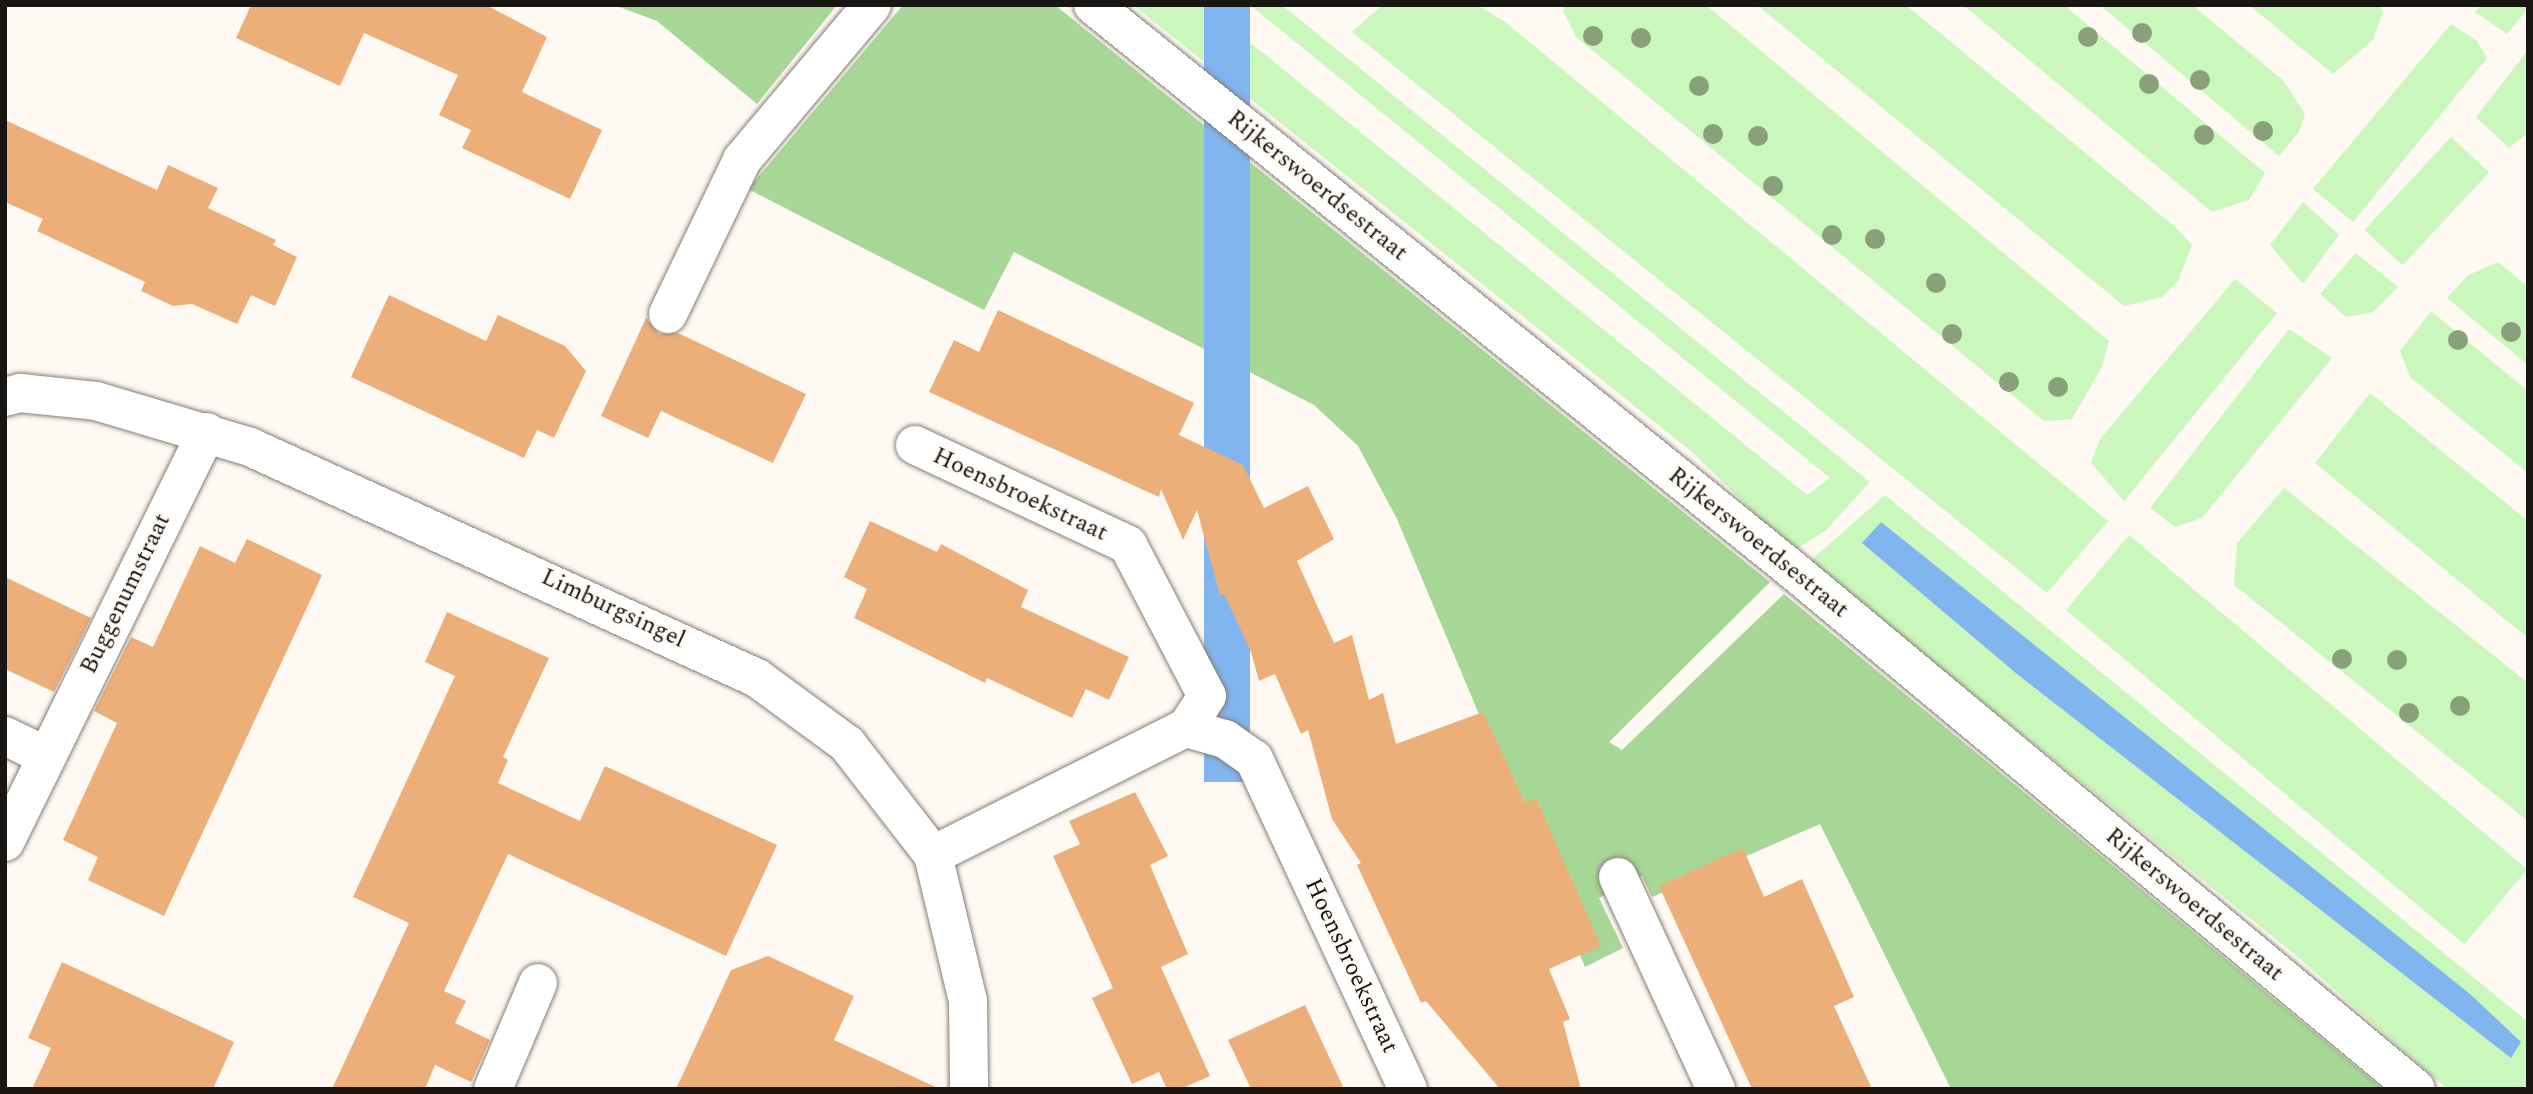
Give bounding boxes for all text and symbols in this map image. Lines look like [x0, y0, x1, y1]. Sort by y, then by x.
street label: Rijkerswoerdsestraat [1221, 104, 1413, 268]
street label: Hoensbroekstraat [928, 442, 1112, 548]
street label: Rijkerswoerdsestraat [1662, 461, 1854, 625]
street label: Buggenumstraat [75, 509, 177, 679]
street label: Limburgsingel [536, 563, 690, 655]
street label: Rijkerswoerdsestraat [2099, 822, 2289, 988]
street label: Hoensbroekstraat [1298, 874, 1404, 1058]

